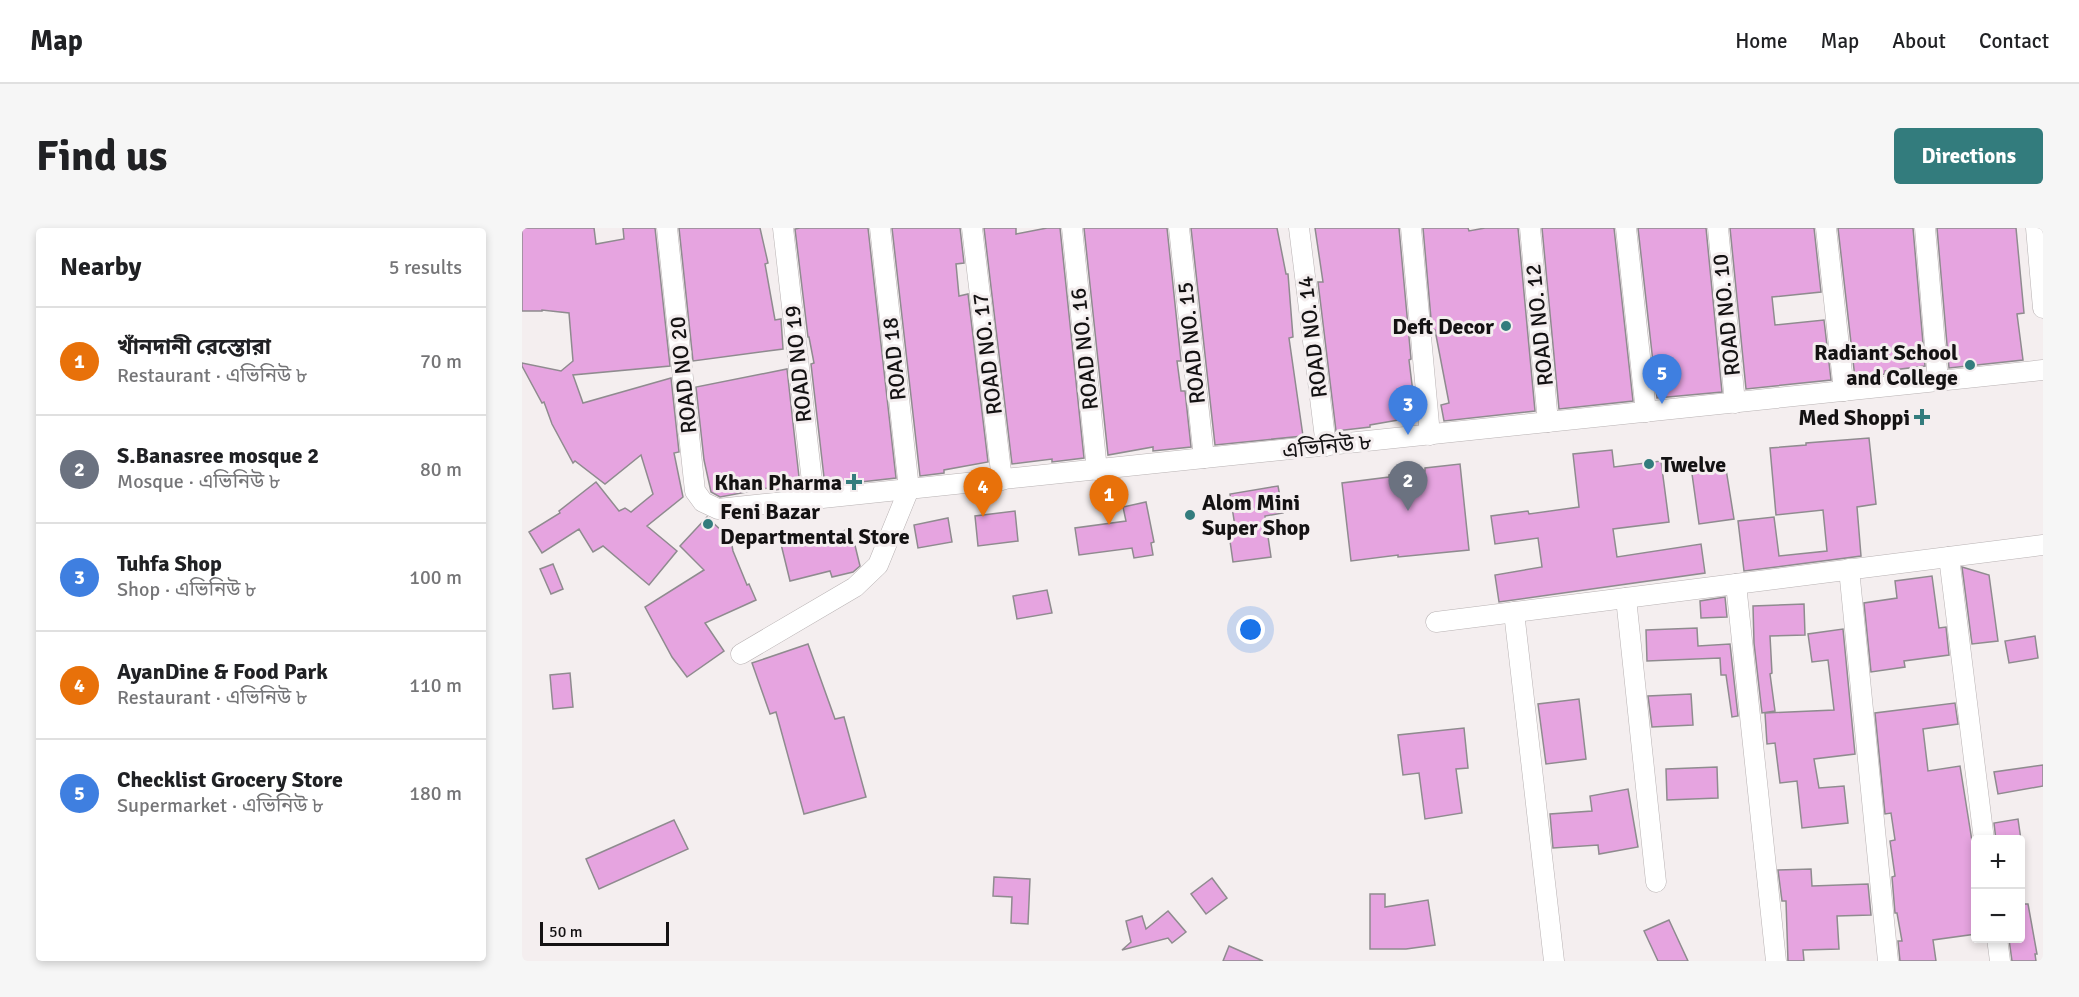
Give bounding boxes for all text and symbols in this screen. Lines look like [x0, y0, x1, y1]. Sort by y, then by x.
text: Map [30, 24, 83, 58]
text: Home [1735, 28, 1788, 54]
text: Map [1821, 28, 1859, 54]
text: About [1892, 28, 1946, 54]
text: Contact [1979, 28, 2049, 54]
button: Directions [1894, 128, 2043, 184]
text: Find us [36, 131, 167, 182]
text: Nearby [60, 251, 141, 283]
street label: ROAD NO. 10 [1706, 253, 1746, 377]
text: 5 results [389, 255, 462, 280]
street label: ROAD NO. 12 [1519, 263, 1559, 387]
street label: ROAD NO. 14 [1291, 274, 1333, 400]
street label: ROAD NO. 15 [1171, 281, 1211, 405]
street label: ROAD NO. 16 [1064, 287, 1104, 411]
street label: ROAD NO. 17 [966, 291, 1008, 417]
street label: ROAD NO 19 [778, 304, 818, 424]
place label: Deft Decor [1392, 313, 1494, 340]
street label: ROAD NO 20 [663, 315, 703, 435]
street label: ROAD 18 [876, 316, 912, 402]
marker: Deft Decor [1499, 319, 1513, 333]
text: খাঁনদানী রেস্তোরা [117, 333, 271, 360]
place label: Radiant School and College [1814, 339, 1958, 391]
text: 1 [74, 349, 85, 374]
text: 70 m [420, 349, 462, 374]
pin: 5 [1642, 354, 1682, 404]
marker: Radiant School and College [1963, 358, 1977, 372]
text: Restaurant · এভিনিউ ৮ [117, 363, 308, 388]
pin: 3 [1388, 386, 1428, 435]
place label: Med Shoppi [1798, 404, 1910, 431]
marker: Med Shoppi [1915, 410, 1929, 424]
street label: এভিনিউ ৮ [1281, 428, 1373, 464]
text: S.Banasree mosque 2 [117, 442, 319, 469]
place label: Twelve [1661, 451, 1726, 478]
text: 2 [74, 457, 85, 482]
text: 80 m [420, 457, 462, 482]
marker: Twelve [1642, 457, 1656, 471]
pin: 2 [1388, 462, 1428, 511]
pin: 4 [964, 468, 1002, 517]
text: Mosque · এভিনিউ ৮ [117, 469, 280, 494]
place label: Khan Pharma [714, 469, 842, 496]
marker: Khan Pharma [847, 475, 861, 489]
pin: 1 [1090, 476, 1128, 525]
place label: Alom Mini Super Shop [1202, 489, 1310, 541]
place label: Feni Bazar Departmental Store [720, 498, 910, 550]
marker: Alom Mini Super Shop [1183, 508, 1197, 522]
marker: Feni Bazar Departmental Store [701, 517, 715, 531]
text: Tuhfa Shop [117, 550, 222, 577]
text: 3 [74, 565, 85, 590]
text: 100 m [409, 565, 462, 590]
text: Shop · এভিনিউ ৮ [117, 577, 257, 602]
your location [1236, 615, 1265, 644]
text: AyanDine & Food Park [117, 658, 328, 685]
text: 4 [74, 673, 85, 698]
text: 110 m [409, 673, 462, 698]
text: Restaurant · এভিনিউ ৮ [117, 685, 308, 710]
text: Checklist Grocery Store [117, 766, 343, 793]
text: 5 [74, 781, 85, 806]
text: 180 m [409, 781, 462, 806]
text: Supermarket · এভিনিউ ৮ [117, 793, 324, 818]
map controls [1971, 835, 2025, 943]
button: + [1971, 835, 2025, 889]
button: − [1971, 889, 2025, 943]
scale bar [540, 919, 669, 946]
text: 50 m [549, 922, 583, 942]

